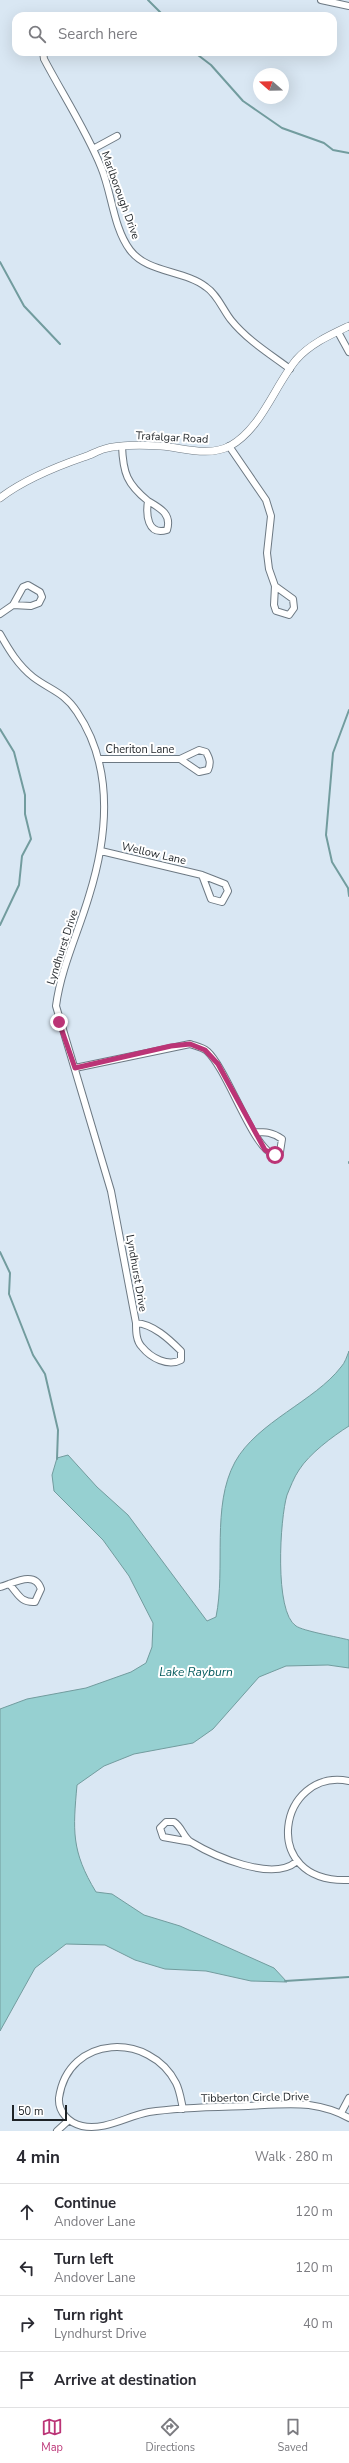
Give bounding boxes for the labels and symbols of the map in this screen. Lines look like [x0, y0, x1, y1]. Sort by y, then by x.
north arrow [253, 68, 289, 104]
street label: Marlborough Drive [98, 149, 143, 241]
street label: Trafalgar Road [135, 428, 209, 447]
street label: Cheriton Lane [106, 742, 175, 757]
street label: Wellow Lane [120, 839, 188, 868]
street label: Lyndhurst Drive [43, 908, 82, 987]
route end [50, 1013, 68, 1031]
route start [266, 1146, 284, 1164]
street label: Lyndhurst Drive [122, 1233, 151, 1313]
water label: Lake Rayburn [159, 1664, 233, 1680]
street label: Tibberton Circle Drive [201, 2089, 309, 2106]
scale bar [12, 2103, 67, 2122]

